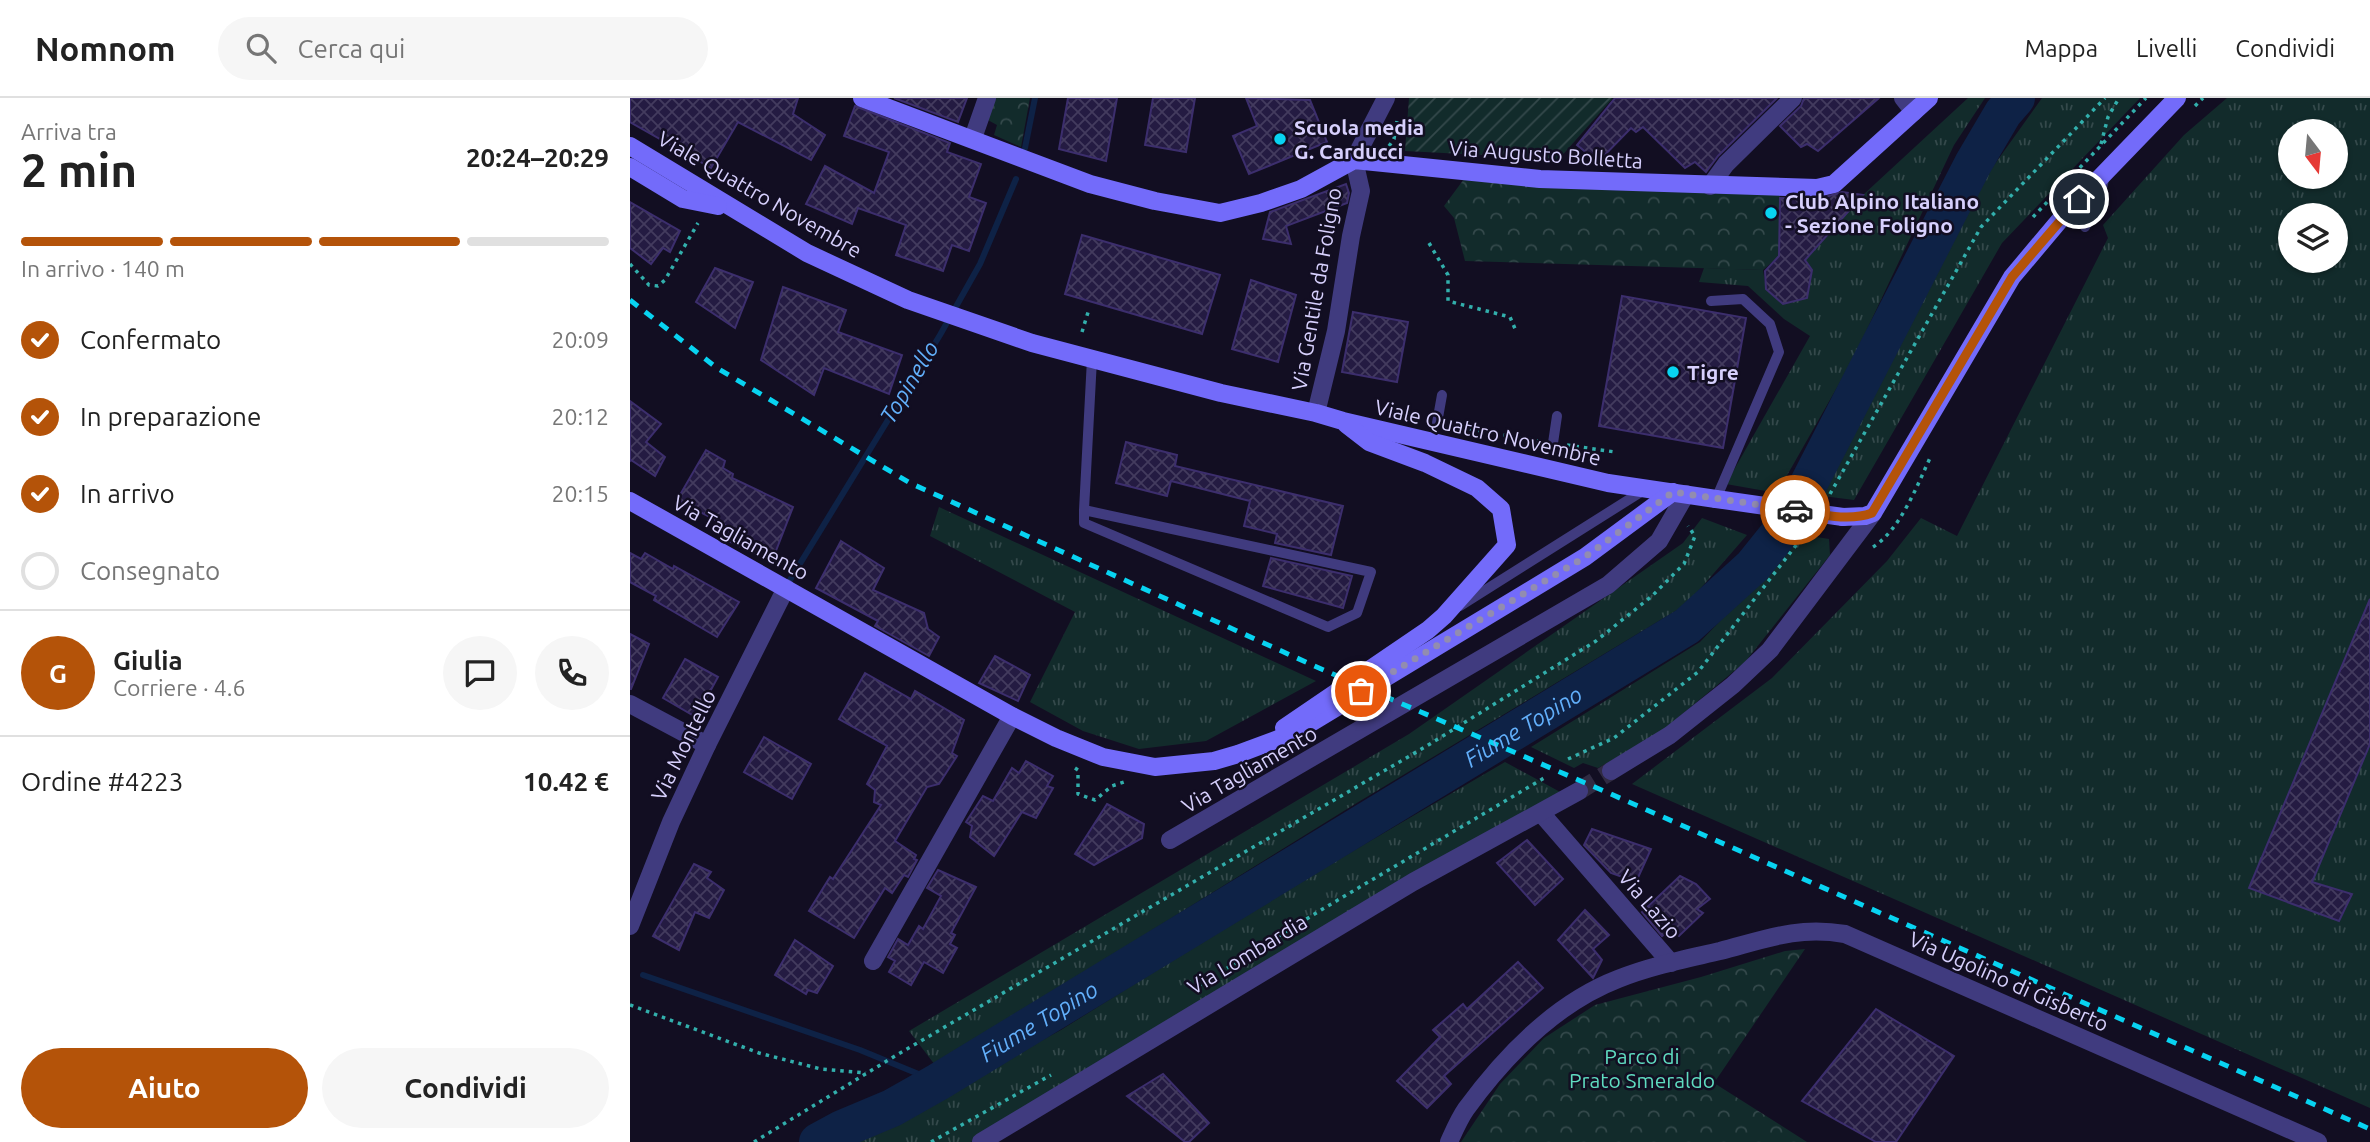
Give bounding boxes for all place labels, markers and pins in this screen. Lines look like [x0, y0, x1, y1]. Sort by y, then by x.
place label: Scuola media G. Carducci [1294, 115, 1424, 163]
marker: Scuola media G. Carducci [1272, 131, 1288, 147]
pin [2049, 169, 2109, 229]
place label: Club Alpino Italiano - Sezione Foligno [1785, 189, 1979, 237]
marker: Club Alpino Italiano - Sezione Foligno [1763, 205, 1779, 221]
place label: Tigre [1687, 360, 1739, 384]
marker: Tigre [1665, 364, 1681, 380]
pin [1331, 661, 1391, 721]

